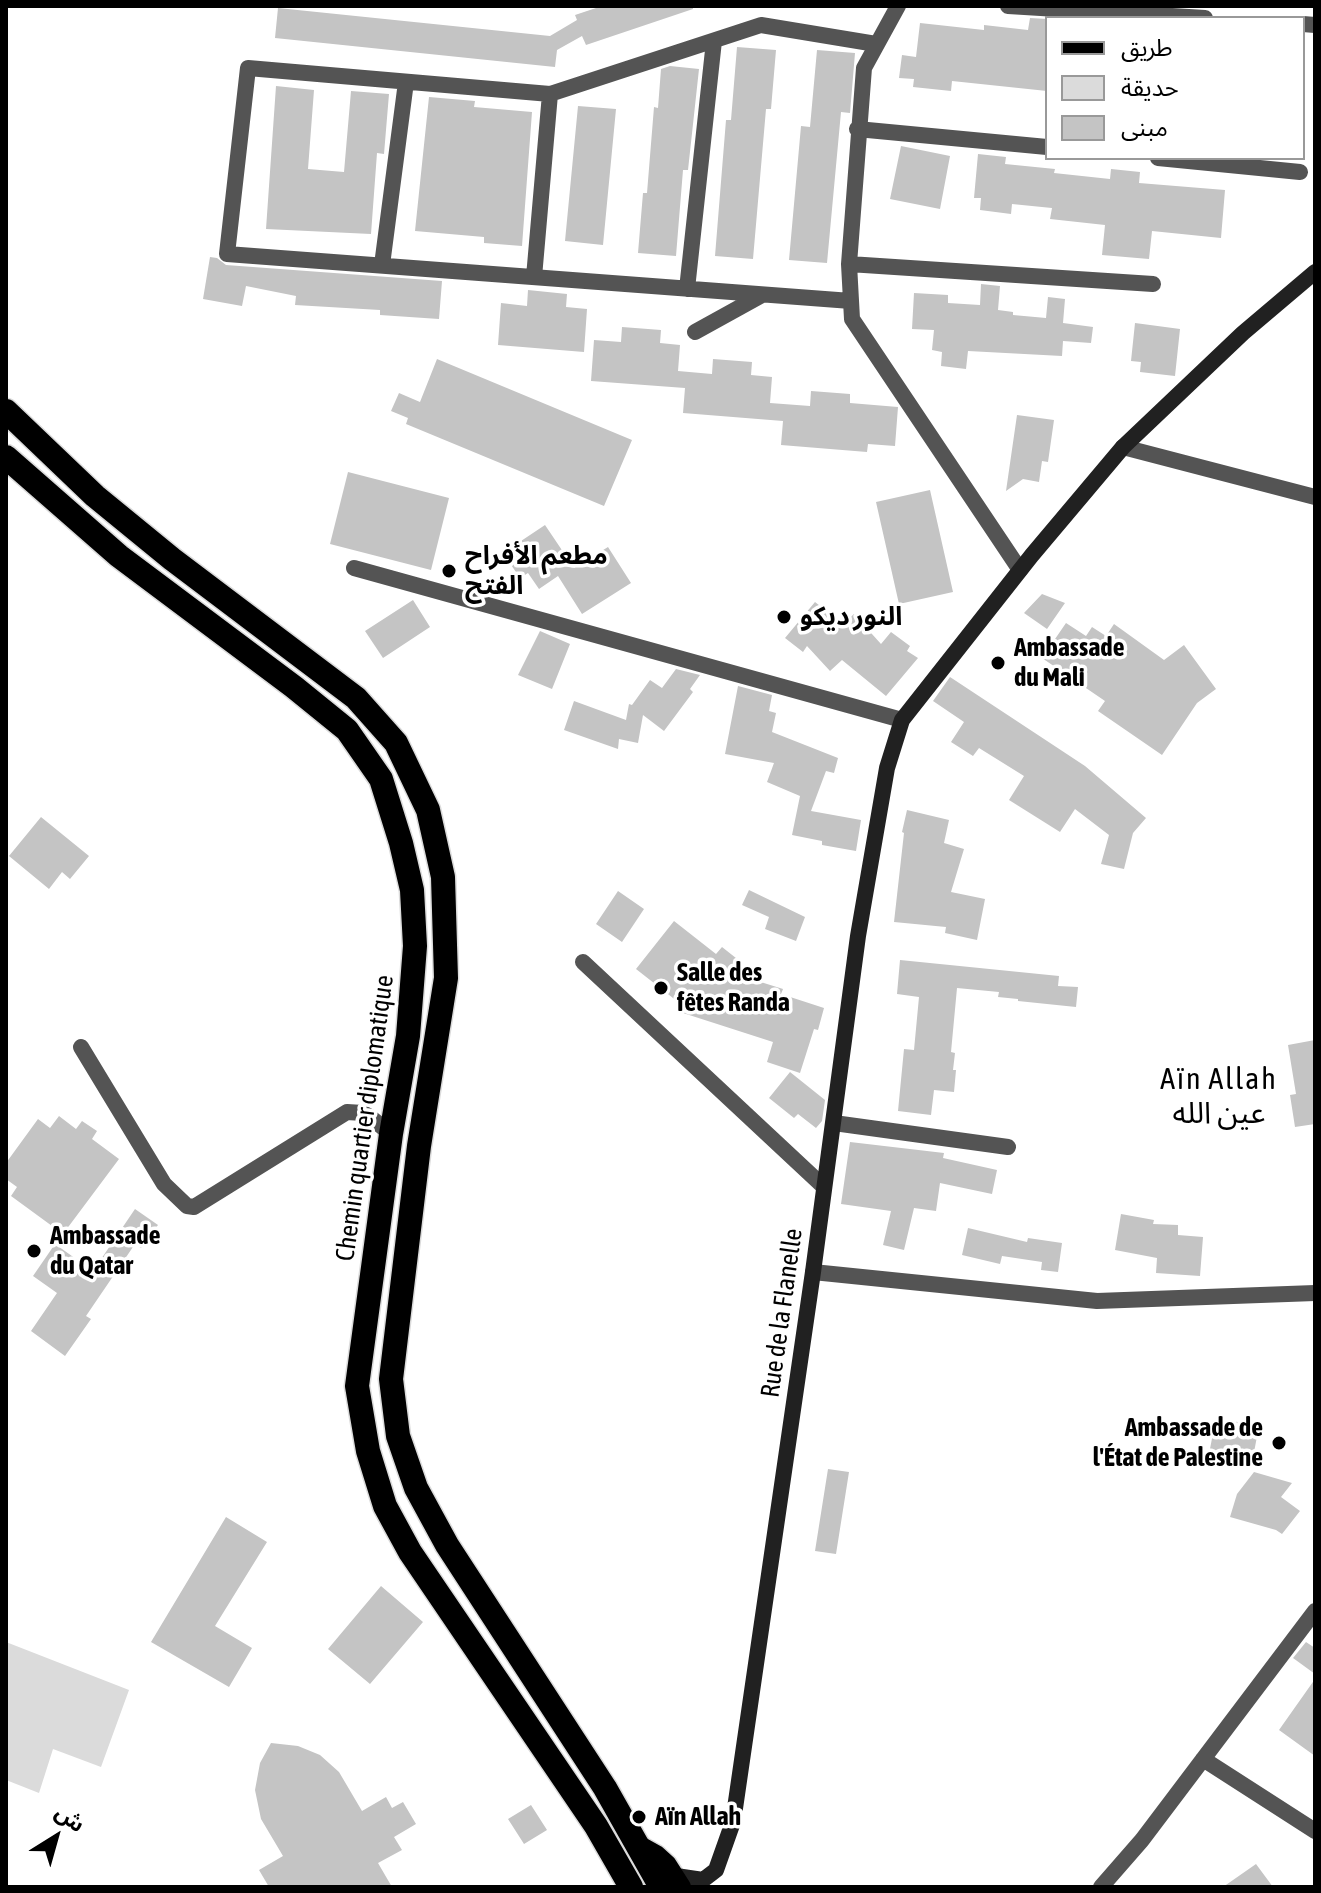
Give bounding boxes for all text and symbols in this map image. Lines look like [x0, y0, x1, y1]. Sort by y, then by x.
legend [1045, 16, 1305, 160]
text: طريق [1121, 34, 1173, 61]
text: حديقة [1121, 74, 1179, 101]
text: مبنى [1121, 114, 1168, 141]
place label: مطعم الأفراح الفتح [465, 540, 608, 602]
marker: مطعم الأفراح الفتح [440, 562, 458, 580]
place label: النور ديكو [800, 601, 902, 633]
marker: النور ديكو [775, 608, 793, 626]
place label: Ambassade du Mali [1014, 632, 1124, 694]
marker: Ambassade du Mali [989, 654, 1007, 672]
place label: Salle des fêtes Randa [677, 957, 790, 1018]
street label: Chemin quartier diplomatique [329, 973, 401, 1263]
marker: Salle des fêtes Randa [652, 979, 670, 997]
district label: Aïn Allah عين الله [1160, 1062, 1278, 1132]
place label: Ambassade du Qatar [50, 1220, 160, 1282]
street label: Rue de la Flanelle [755, 1226, 809, 1400]
marker: Ambassade du Qatar [25, 1242, 43, 1260]
place label: Ambassade de l'État de Palestine [1093, 1412, 1263, 1474]
marker: Ambassade de l'État de Palestine [1270, 1434, 1288, 1452]
north arrow [16, 1797, 96, 1877]
text: ش [51, 1798, 90, 1837]
place label: Aïn Allah [655, 1801, 741, 1833]
marker: Aïn Allah [630, 1808, 648, 1826]

